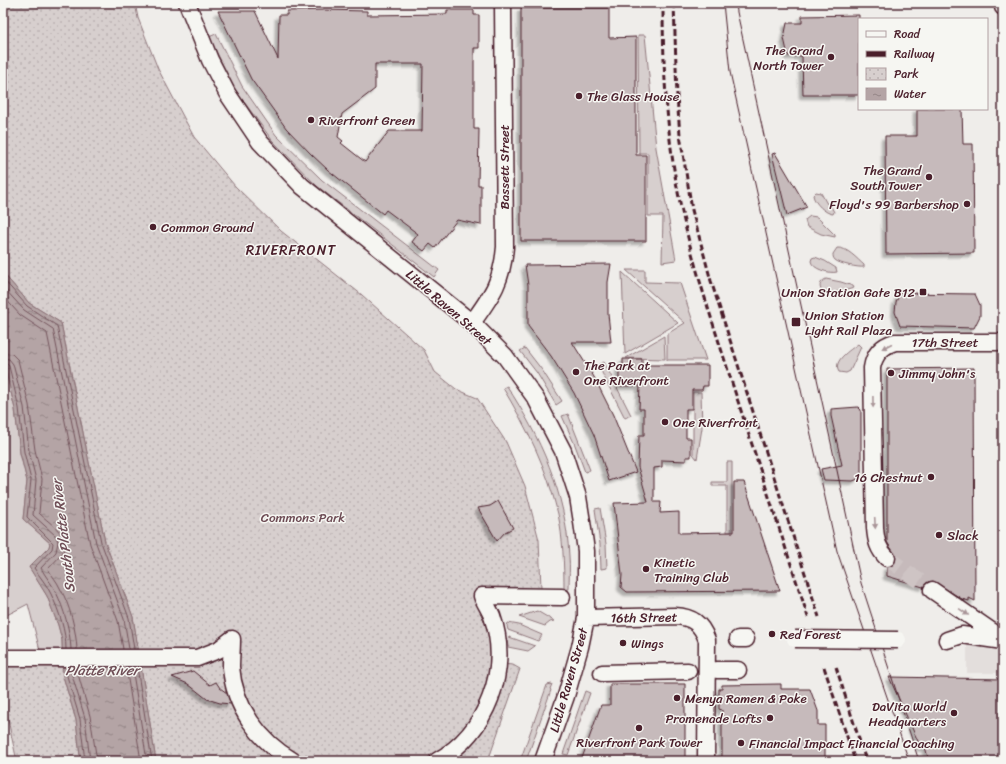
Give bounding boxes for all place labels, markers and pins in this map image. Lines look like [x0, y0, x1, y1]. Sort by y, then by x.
place label: The Grand North Tower [753, 39, 824, 77]
marker: The Grand North Tower [826, 52, 836, 62]
place label: The Glass House [587, 85, 680, 108]
marker: The Glass House [574, 91, 584, 101]
place label: Riverfront Green [319, 109, 415, 132]
marker: Riverfront Green [306, 115, 316, 125]
place label: The Grand South Tower [850, 159, 922, 197]
marker: The Grand South Tower [924, 172, 934, 182]
place label: Floyd's 99 Barbershop [829, 193, 959, 216]
marker: Floyd's 99 Barbershop [962, 199, 972, 209]
place label: Common Ground [161, 216, 255, 239]
marker: Common Ground [148, 222, 158, 232]
place label: Union Station Gate B12 [781, 281, 915, 304]
marker: Union Station Gate B12 [918, 287, 928, 297]
place label: Union Station Light Rail Plaza [805, 304, 893, 342]
marker: Union Station Light Rail Plaza [790, 316, 802, 328]
place label: The Park at One Riverfront [584, 354, 669, 392]
place label: Jimmy John's [898, 362, 976, 385]
marker: The Park at One Riverfront [571, 367, 581, 377]
marker: Jimmy John's [886, 368, 896, 378]
place label: One Riverfront [673, 411, 758, 434]
marker: One Riverfront [660, 417, 670, 427]
place label: 16 Chestnut [854, 466, 923, 489]
marker: 16 Chestnut [926, 472, 936, 482]
place label: Slack [947, 524, 979, 547]
marker: Slack [934, 530, 944, 540]
place label: Kinetic Training Club [654, 551, 729, 589]
marker: Kinetic Training Club [641, 564, 651, 574]
place label: Red Forest [780, 623, 841, 646]
marker: Red Forest [767, 629, 777, 639]
place label: Wings [631, 632, 664, 655]
marker: Wings [618, 638, 628, 648]
place label: Menya Ramen & Poke [685, 687, 807, 710]
marker: Menya Ramen & Poke [672, 693, 682, 703]
place label: DaVita World Headquarters [869, 695, 947, 733]
place label: Promenade Lofts [665, 707, 762, 730]
marker: DaVita World Headquarters [949, 708, 959, 718]
marker: Promenade Lofts [765, 713, 775, 723]
marker: Riverfront Park Tower [634, 723, 644, 733]
place label: Riverfront Park Tower [576, 731, 702, 754]
place label: Financial Impact Financial Coaching [749, 732, 955, 755]
marker: Financial Impact Financial Coaching [736, 738, 746, 748]

